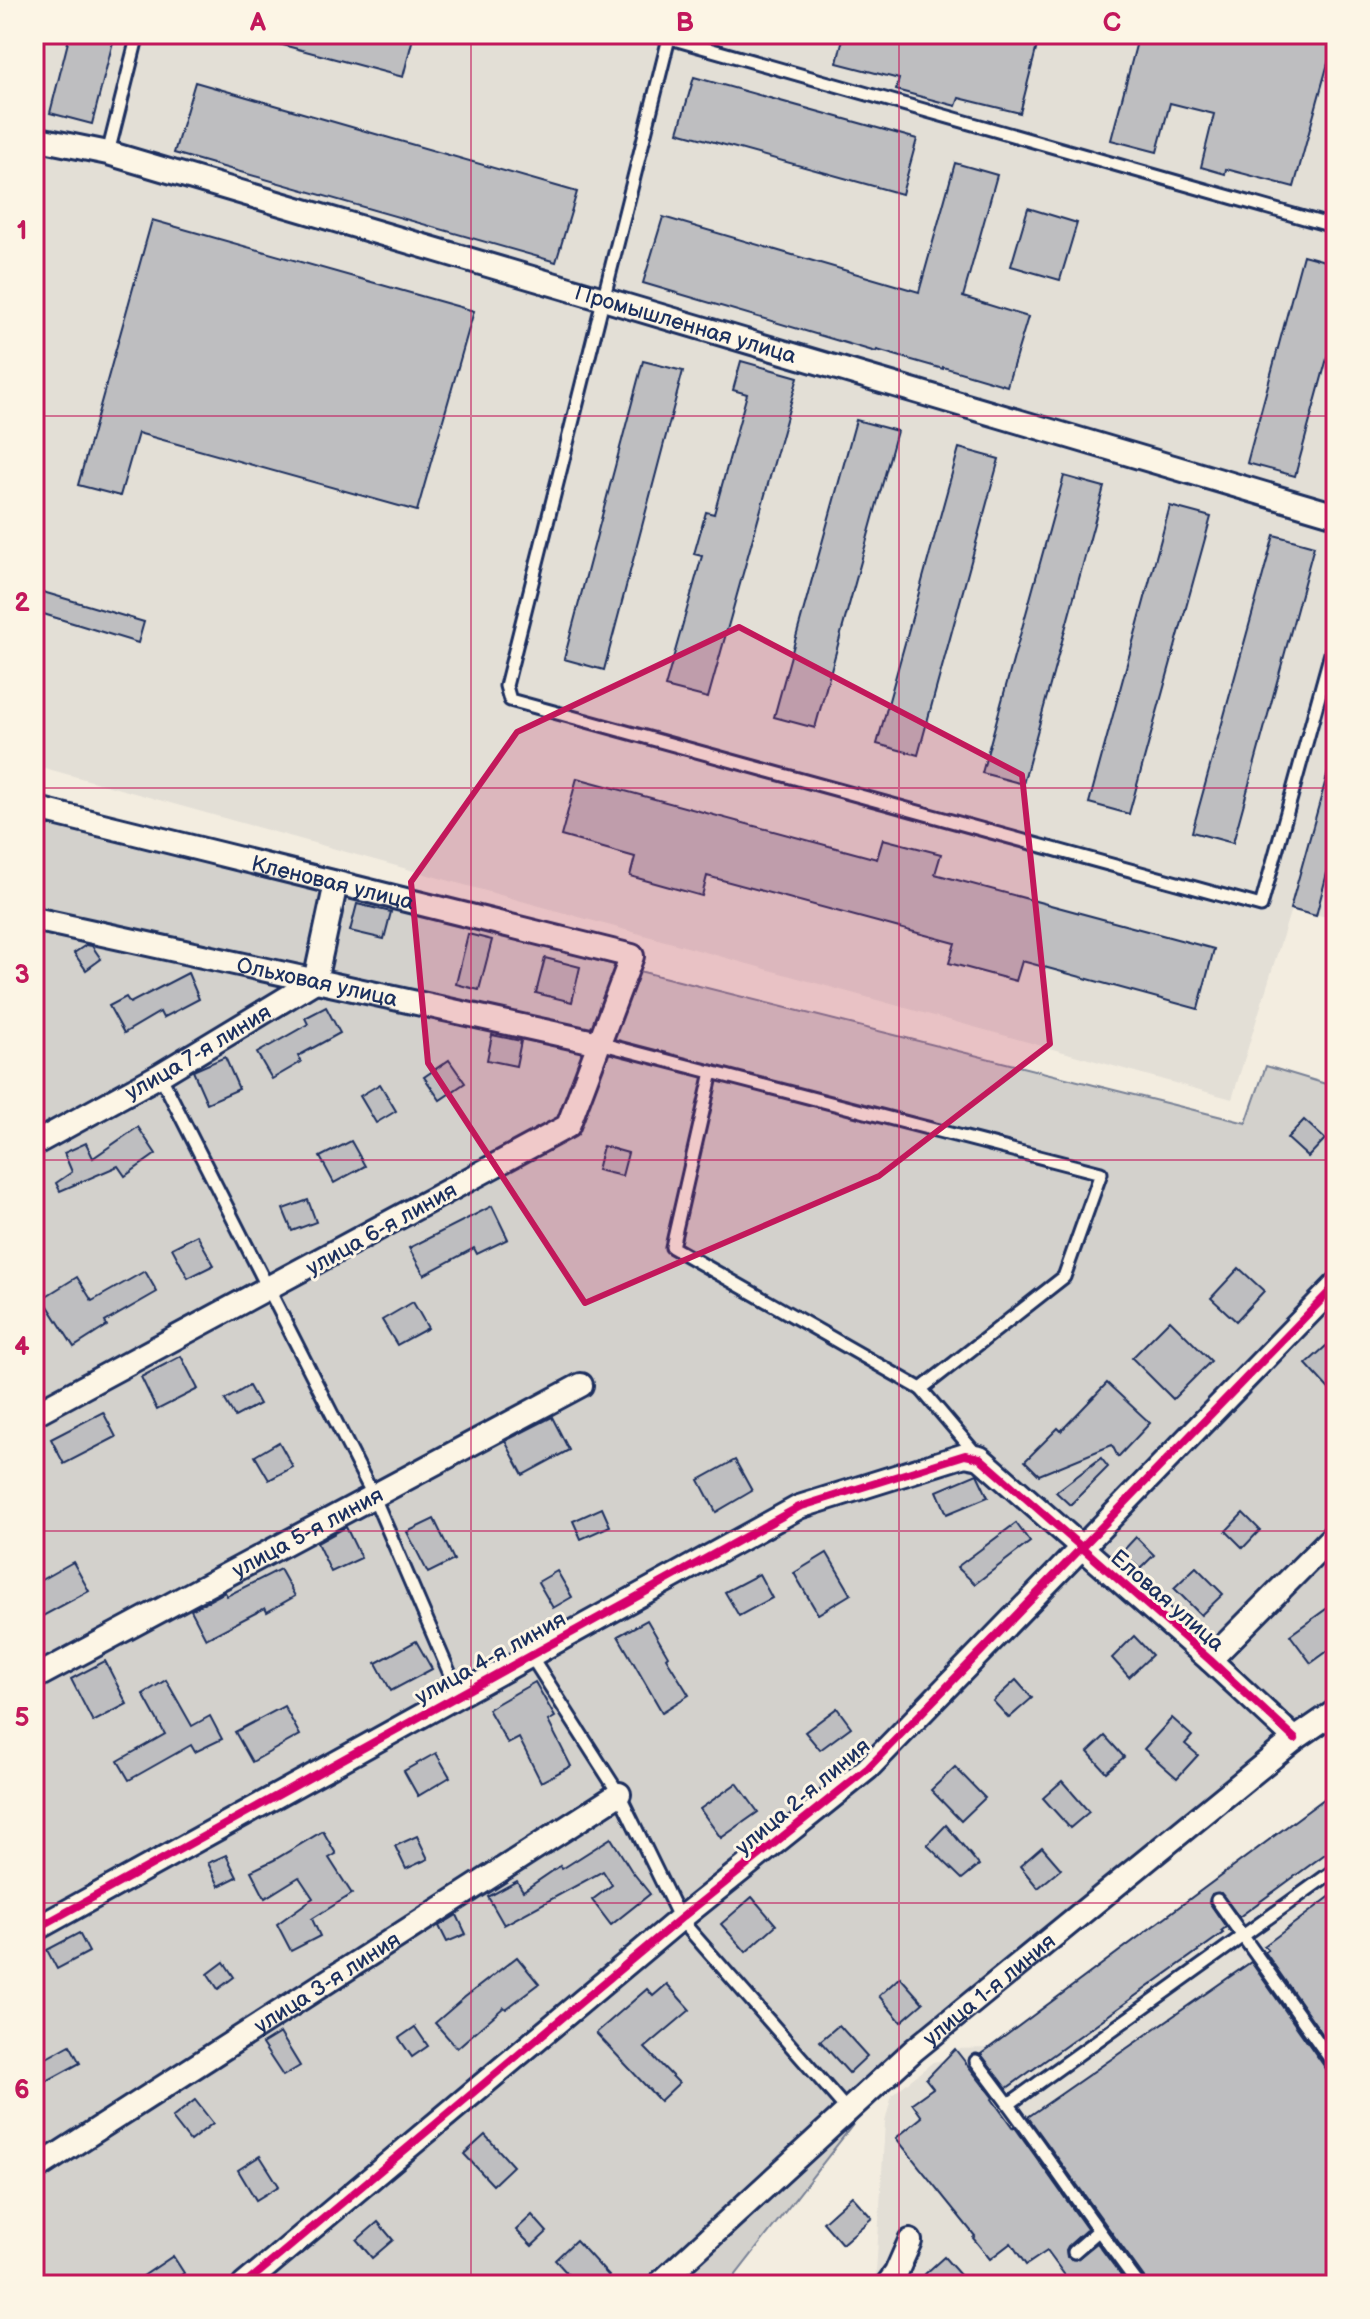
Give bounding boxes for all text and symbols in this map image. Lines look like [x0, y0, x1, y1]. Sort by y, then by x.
text: A [249, 8, 266, 39]
text: B [676, 8, 694, 39]
text: C [1103, 8, 1121, 39]
text: 1 [17, 216, 27, 247]
street label: Промышленная улица [572, 279, 799, 370]
text: 2 [14, 588, 30, 619]
street label: Кленовая улица [249, 850, 417, 917]
street label: Ольховая улица [234, 952, 400, 1013]
text: 3 [14, 960, 30, 991]
street label: улица 7-я линия [121, 999, 276, 1107]
street label: улица 6-я линия [302, 1177, 462, 1282]
text: 4 [14, 1332, 30, 1363]
street label: улица 5-я линия [228, 1482, 388, 1584]
street label: Еловая улица [1105, 1544, 1229, 1658]
street label: улица 4-я линия [411, 1606, 571, 1711]
text: 5 [14, 1703, 30, 1734]
street label: улица 2-я линия [730, 1733, 876, 1861]
street label: улица 3-я линия [249, 1926, 406, 2040]
street label: улица 1-я линия [918, 1928, 1062, 2052]
text: 6 [14, 2075, 30, 2106]

